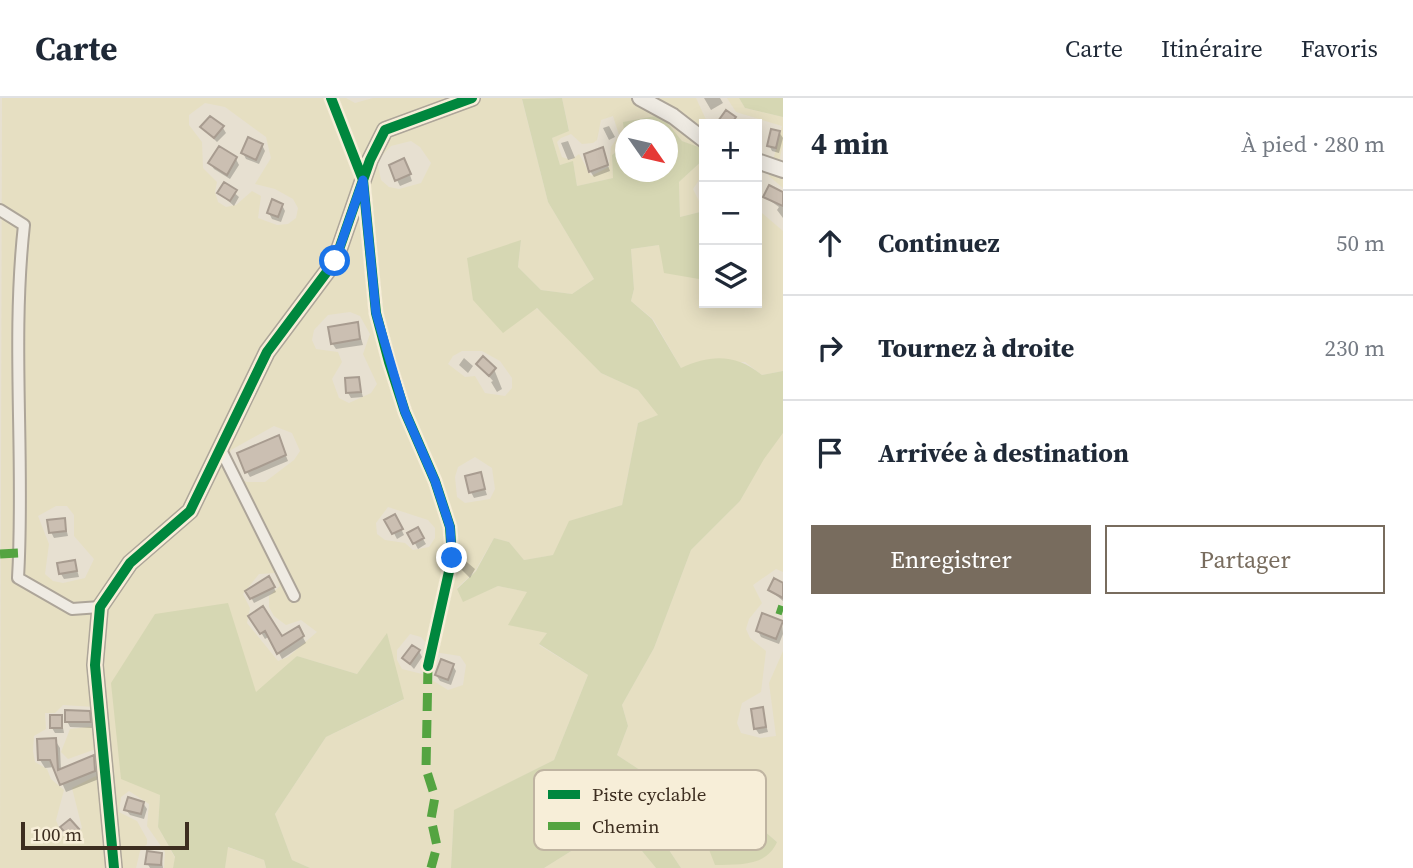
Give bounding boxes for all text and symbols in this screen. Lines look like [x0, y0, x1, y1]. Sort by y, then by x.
text: Carte [35, 26, 117, 71]
text: Carte [1065, 32, 1123, 65]
text: Itinéraire [1161, 32, 1263, 65]
text: Favoris [1301, 32, 1378, 65]
north arrow [615, 119, 678, 182]
map controls [699, 119, 762, 308]
button: + [699, 119, 762, 182]
text: 4 min [811, 123, 889, 164]
text: À pied · 280 m [1241, 128, 1385, 160]
button: − [699, 182, 762, 245]
icon: ahead [811, 224, 849, 262]
text: Continuez [878, 225, 999, 261]
text: 50 m [1336, 227, 1385, 259]
route start [319, 245, 350, 276]
button: layers [699, 245, 762, 308]
icon: right [811, 329, 849, 367]
text: Tournez à droite [878, 330, 1074, 366]
text: 230 m [1324, 332, 1385, 364]
icon: arrive [811, 434, 849, 472]
text: Arrivée à destination [878, 435, 1129, 471]
button: Enregistrer [811, 525, 1091, 594]
button: Partager [1105, 525, 1385, 594]
route end [436, 542, 467, 573]
legend [534, 770, 766, 850]
text: Piste cyclable [592, 781, 707, 807]
text: Chemin [592, 813, 659, 839]
scale bar [21, 819, 189, 851]
text: 100 m [32, 821, 82, 847]

